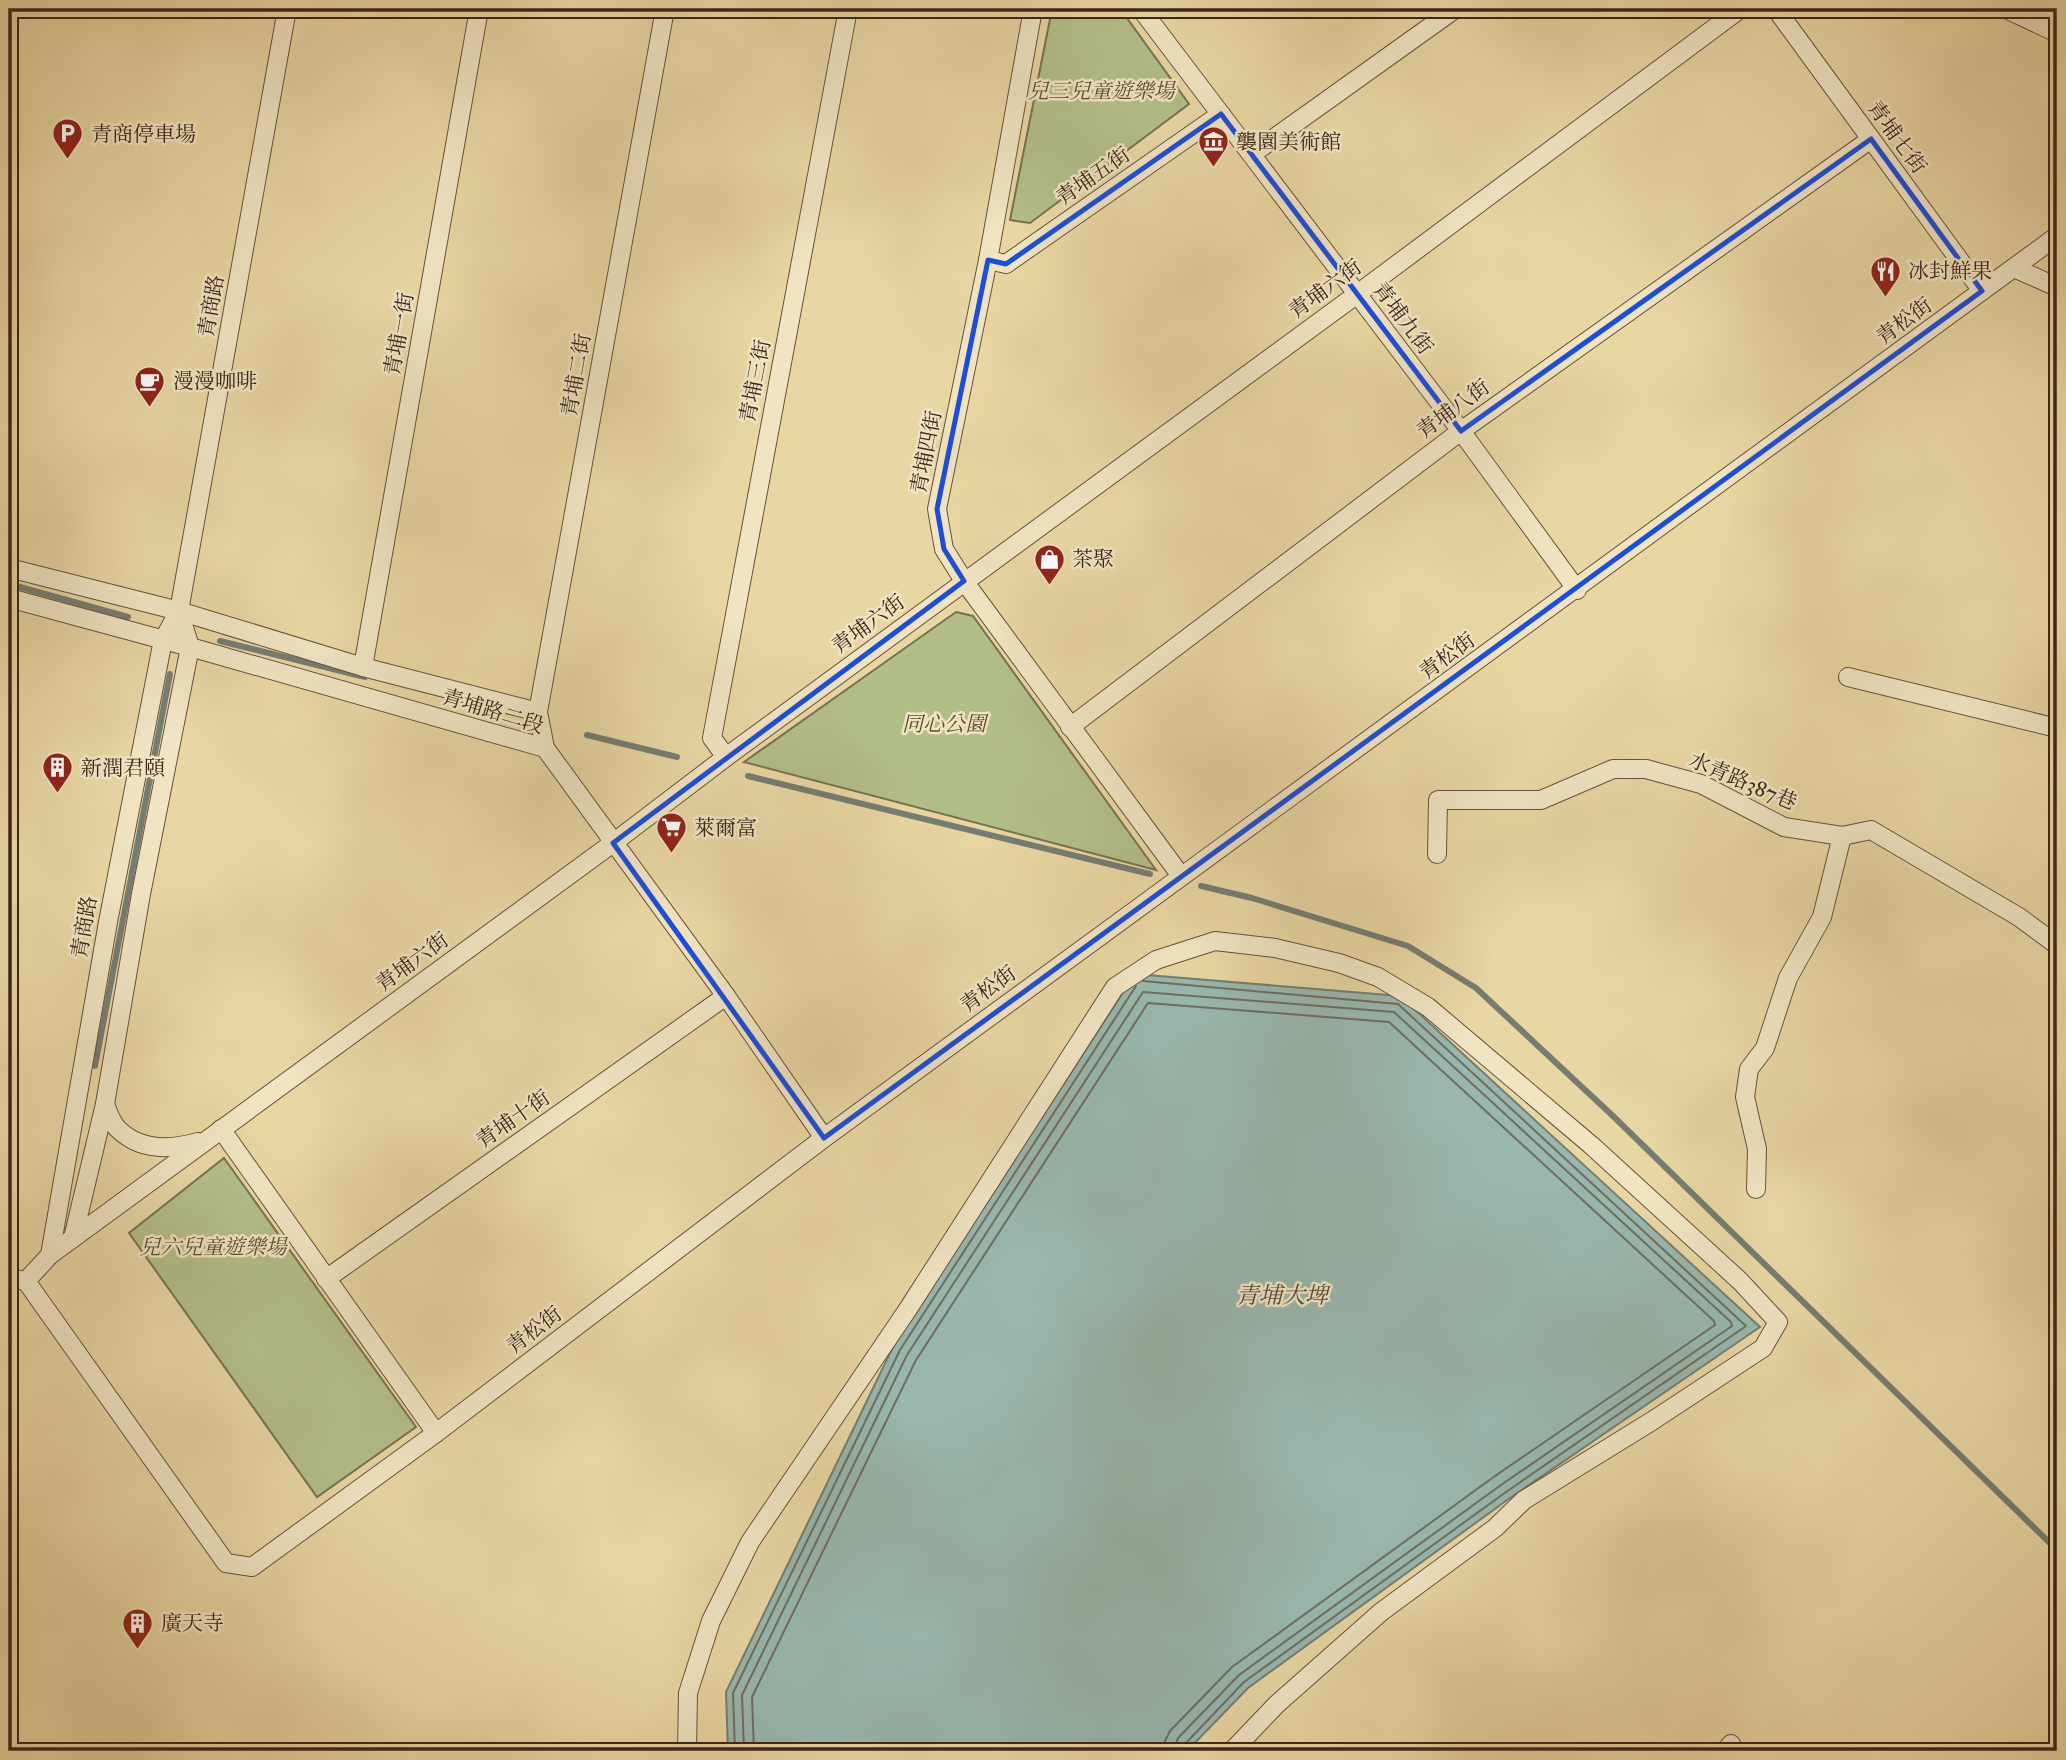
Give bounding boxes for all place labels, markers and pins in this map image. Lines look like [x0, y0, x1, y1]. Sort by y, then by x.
parking icon: 青商停車場 [51, 117, 85, 161]
place label: 青商停車場 [91, 121, 196, 147]
museum icon: 襲園美術館 [1196, 125, 1230, 169]
place label: 襲園美術館 [1236, 129, 1341, 155]
restaurant icon: 冰封鮮果 [1868, 254, 1902, 298]
place label: 冰封鮮果 [1908, 258, 1992, 284]
cafe icon: 漫漫咖啡 [133, 364, 167, 408]
place label: 漫漫咖啡 [173, 368, 257, 394]
shop icon: 茶聚 [1032, 542, 1066, 586]
place label: 茶聚 [1072, 546, 1114, 572]
building icon: 新潤君頤 [41, 751, 75, 795]
place label: 新潤君頤 [81, 755, 165, 781]
supermarket icon: 萊爾富 [654, 811, 688, 855]
place label: 萊爾富 [694, 815, 757, 841]
building icon: 廣天寺 [121, 1606, 155, 1650]
place label: 廣天寺 [161, 1610, 224, 1636]

